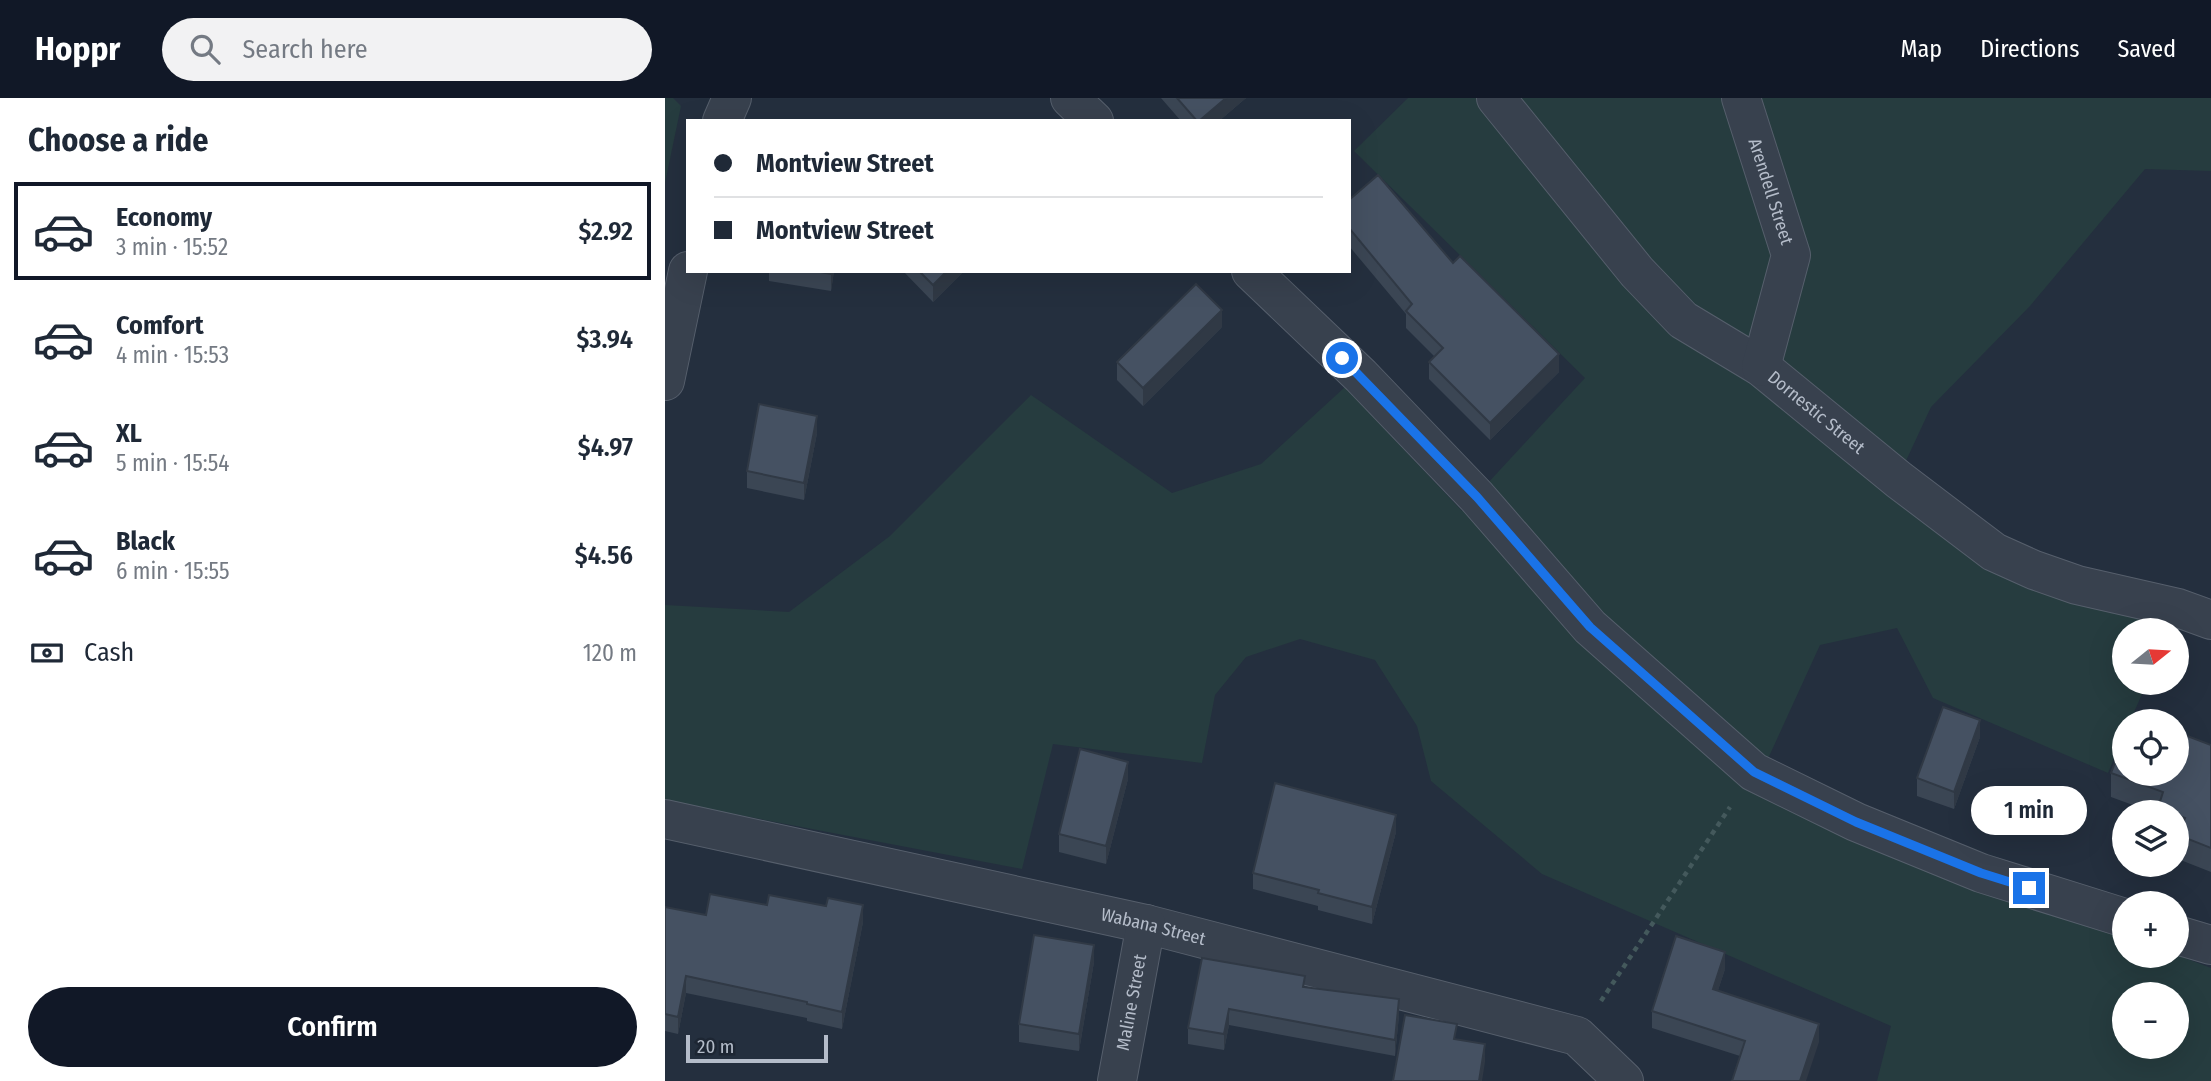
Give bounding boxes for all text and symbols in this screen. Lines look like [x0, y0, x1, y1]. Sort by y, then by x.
search box [162, 18, 652, 81]
text: Hoppr [35, 29, 120, 69]
icon: search [186, 30, 224, 68]
text: Search here [242, 34, 368, 65]
text: Map [1901, 35, 1942, 63]
text: Directions [1980, 35, 2079, 63]
text: Saved [2117, 35, 2176, 63]
text: Choose a ride [28, 121, 209, 159]
street label: Arendell Street [1744, 135, 1798, 247]
text: Montview Street [756, 148, 934, 179]
icon: car [32, 200, 95, 263]
text: Economy [116, 202, 212, 233]
text: Montview Street [756, 215, 934, 246]
text: $2.92 [578, 216, 633, 247]
text: 3 min · 15:52 [116, 233, 228, 261]
icon: car [32, 308, 95, 371]
text: Comfort [116, 310, 204, 341]
text: $3.94 [577, 324, 633, 355]
text: 4 min · 15:53 [116, 341, 229, 369]
route start [1326, 342, 1358, 374]
street label: Dornestic Street [1763, 366, 1869, 459]
icon: car [32, 416, 95, 479]
text: XL [116, 418, 142, 449]
text: $4.97 [578, 432, 633, 463]
text: 5 min · 15:54 [116, 449, 229, 477]
icon: car [32, 524, 95, 587]
text: Black [116, 526, 175, 557]
text: $4.56 [575, 540, 633, 571]
text: 6 min · 15:55 [116, 557, 230, 585]
north arrow [2112, 618, 2189, 695]
map controls [2112, 618, 2189, 1059]
icon: cash [28, 634, 66, 672]
text: Cash [84, 637, 134, 668]
text: 120 m [583, 639, 637, 667]
button: locate [2112, 709, 2189, 786]
callout: 1 min [1971, 786, 2087, 836]
text: 1 min [2004, 796, 2054, 824]
button: layers [2112, 800, 2189, 877]
route end [2013, 872, 2045, 904]
button: + [2112, 891, 2189, 968]
street label: Wabana Street [1099, 903, 1208, 950]
street label: Maline Street [1112, 952, 1151, 1052]
button: − [2112, 982, 2189, 1059]
button: Confirm [28, 987, 637, 1067]
scale bar [686, 1032, 828, 1064]
text: 20 m [697, 1035, 734, 1058]

